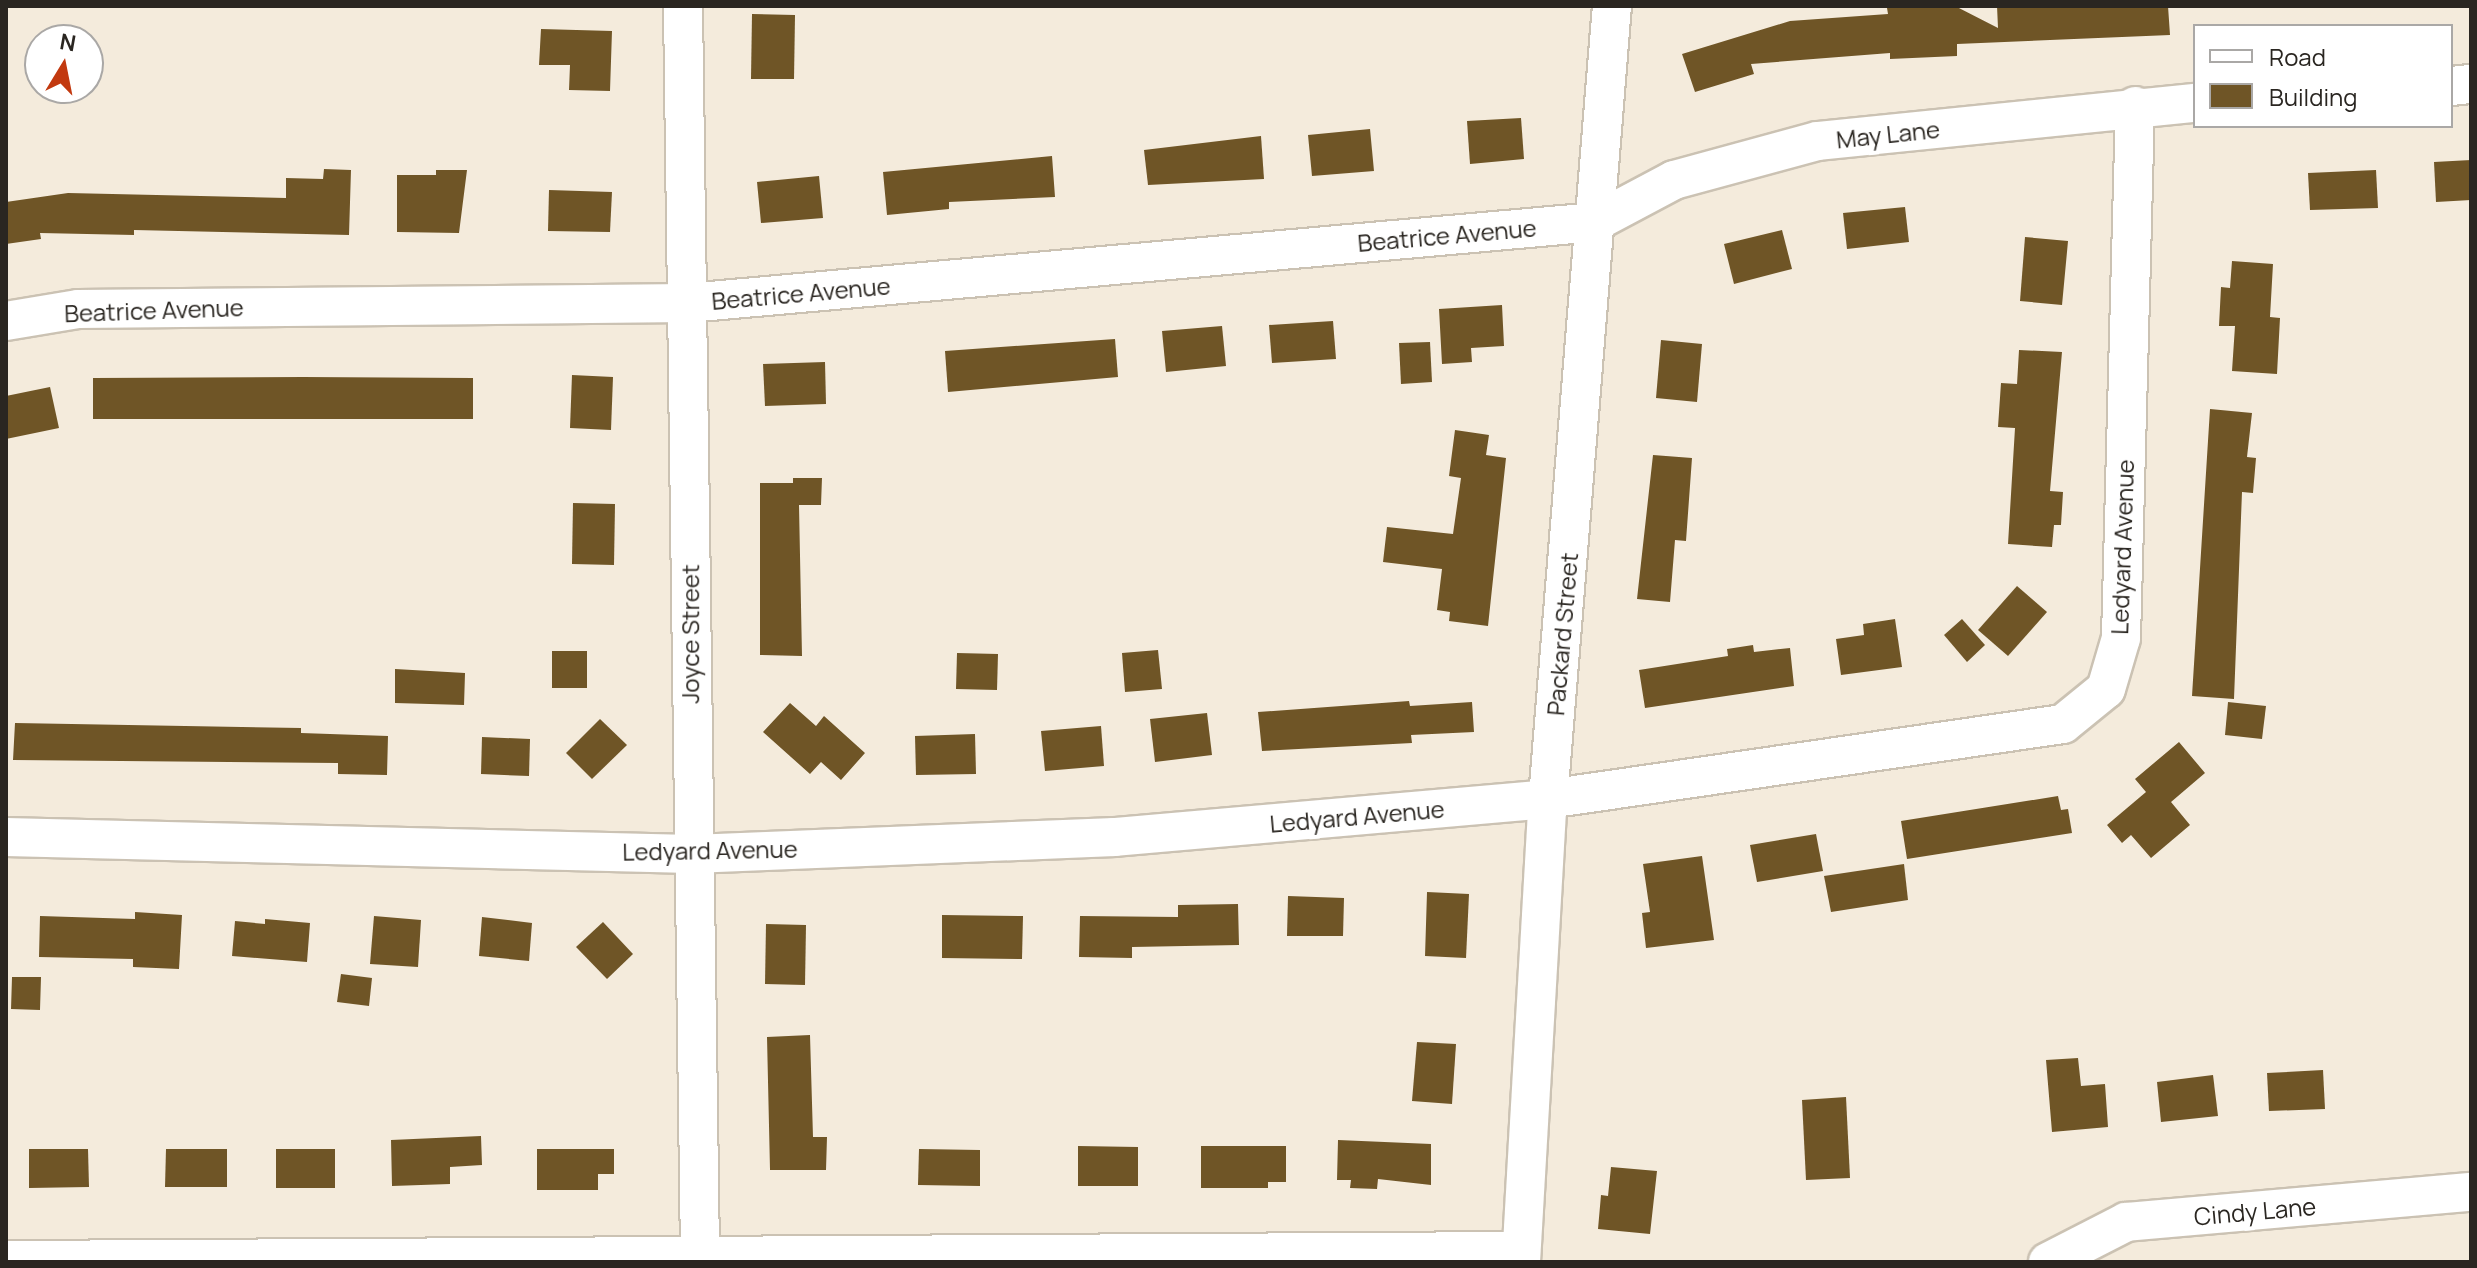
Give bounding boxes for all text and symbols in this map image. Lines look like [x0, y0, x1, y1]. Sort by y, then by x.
north arrow [24, 24, 104, 104]
legend [2193, 24, 2453, 128]
text: N [57, 26, 78, 58]
text: Road [2269, 40, 2326, 73]
text: Building [2269, 80, 2357, 113]
street label: May Lane [1835, 114, 1941, 154]
street label: Beatrice Avenue [1356, 213, 1538, 257]
street label: Beatrice Avenue [710, 271, 892, 315]
street label: Beatrice Avenue [64, 292, 244, 328]
street label: Ledyard Avenue [2105, 459, 2139, 635]
street label: Packard Street [1541, 551, 1583, 717]
street label: Joyce Street [676, 564, 704, 704]
street label: Ledyard Avenue [1268, 794, 1446, 838]
street label: Ledyard Avenue [622, 834, 798, 866]
street label: Cindy Lane [2193, 1191, 2317, 1231]

